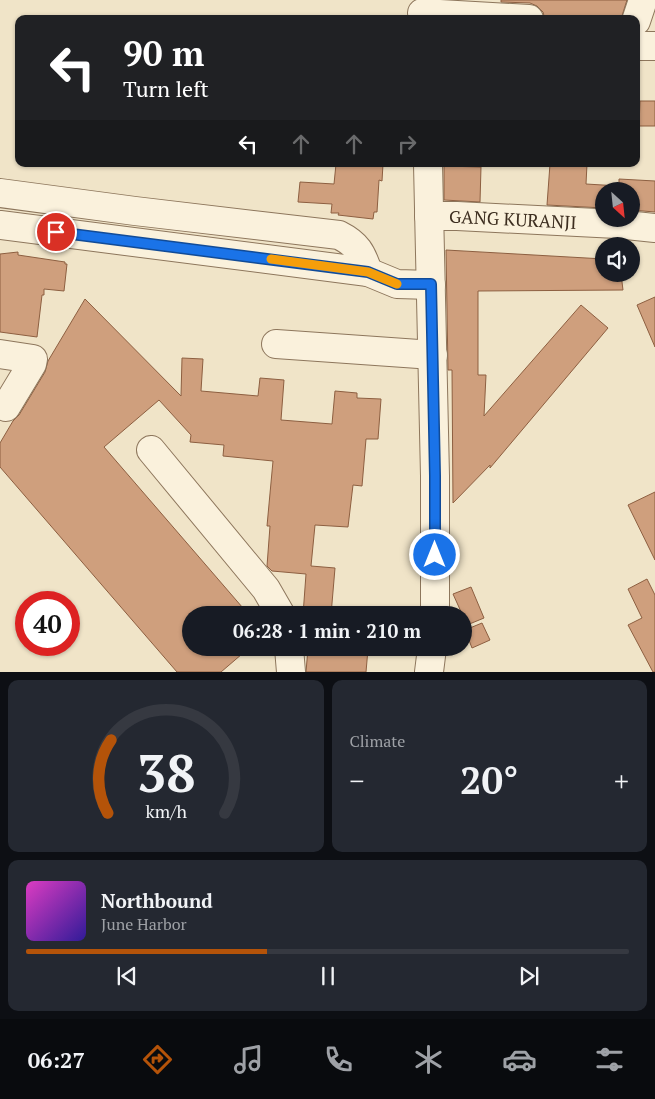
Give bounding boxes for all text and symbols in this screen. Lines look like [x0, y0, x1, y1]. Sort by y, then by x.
text: 90 m [123, 30, 204, 76]
icon: left [40, 35, 105, 100]
text: Turn left [123, 74, 209, 103]
icon: left [234, 130, 262, 158]
icon: ahead [287, 130, 315, 158]
icon: ahead [340, 130, 368, 158]
icon: right [393, 130, 421, 158]
north arrow [595, 182, 640, 228]
map controls [595, 182, 640, 282]
street label: GANG KURANJI [449, 204, 577, 234]
pin [35, 211, 77, 253]
icon: arrive [42, 218, 70, 246]
button: sound [595, 237, 640, 282]
position arrow [408, 528, 460, 580]
speed limit sign: 40 [15, 591, 80, 656]
text: 06:28 · 1 min · 210 m [233, 618, 421, 643]
text: Climate [350, 730, 405, 752]
text: 38 [136, 738, 195, 807]
text: 20° [460, 755, 519, 805]
text: − [350, 762, 364, 799]
text: + [614, 762, 629, 799]
text: km/h [145, 799, 187, 823]
text: Northbound [101, 888, 213, 913]
text: June Harbor [101, 913, 187, 935]
icon: previous [113, 962, 141, 990]
icon: pause [314, 962, 342, 990]
icon: next [515, 962, 543, 990]
icon: directions [140, 1042, 175, 1077]
icon: music [231, 1042, 266, 1077]
icon: phone [321, 1042, 356, 1077]
icon: climate [411, 1042, 446, 1077]
icon: car [502, 1042, 537, 1077]
icon: filters [592, 1042, 627, 1077]
text: 06:27 [28, 1045, 85, 1074]

